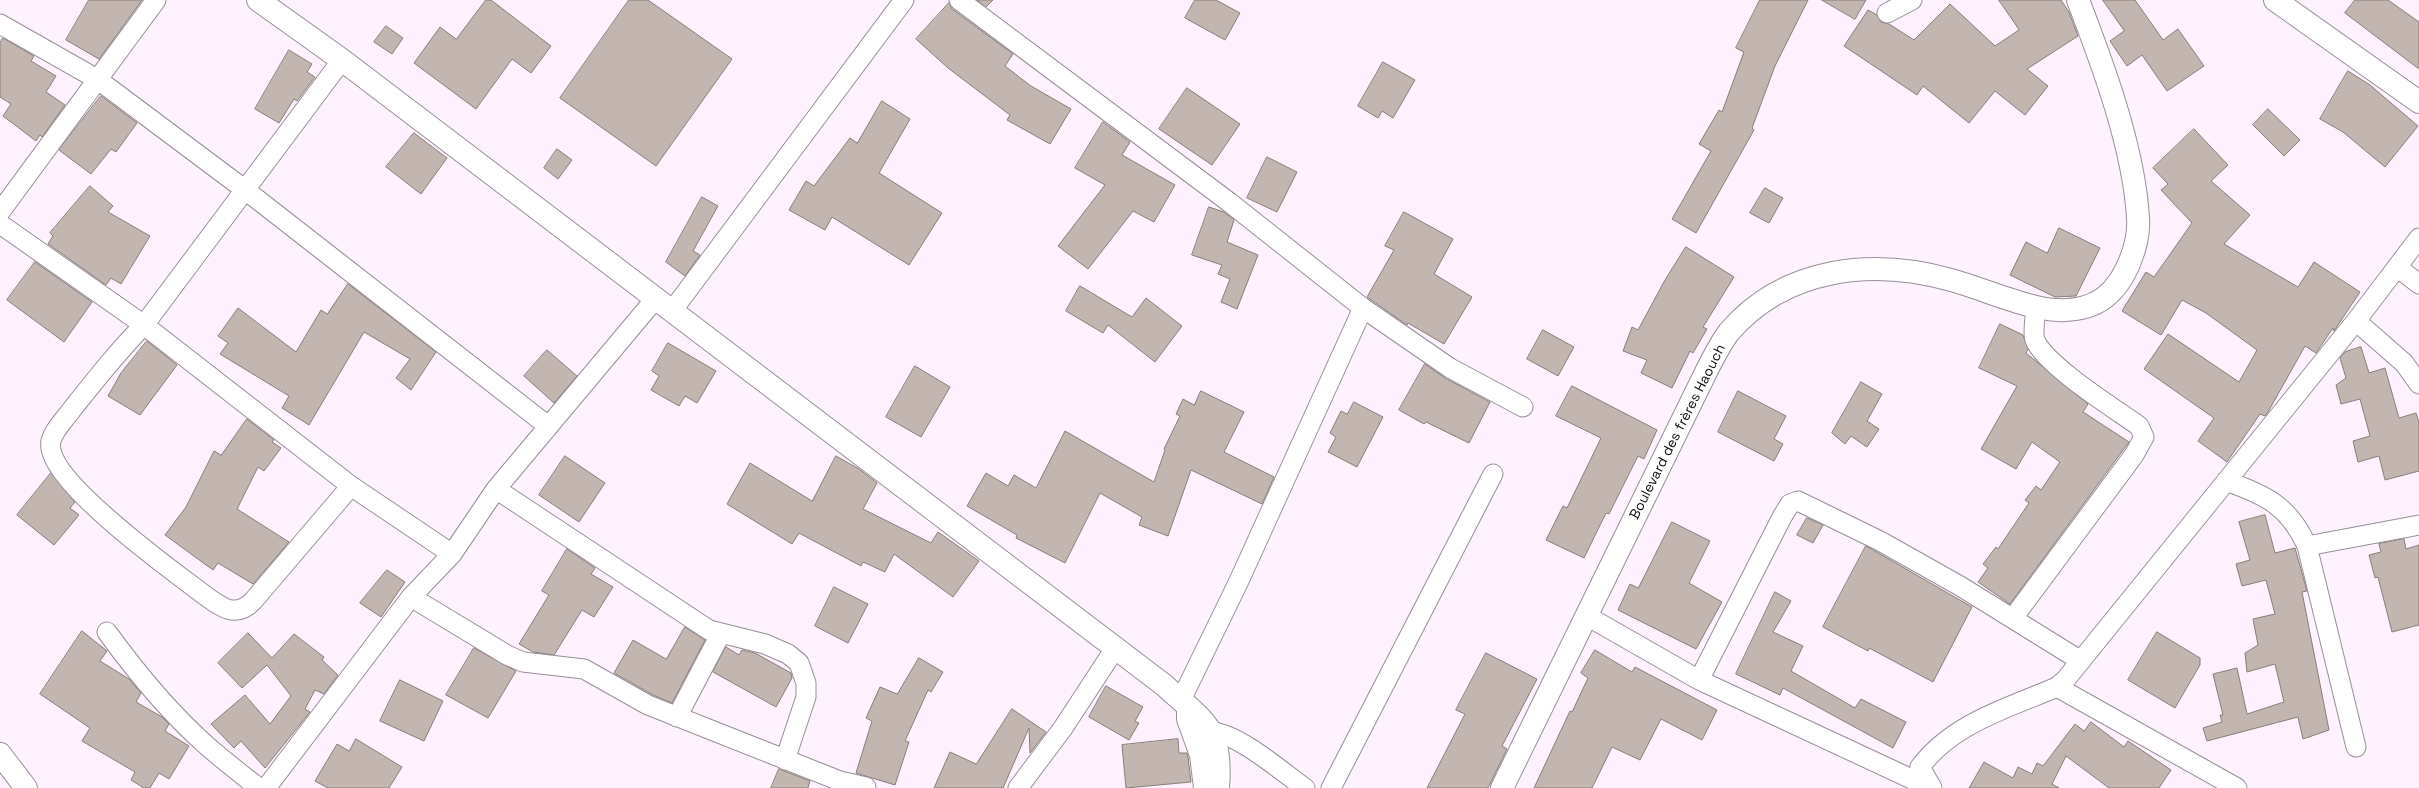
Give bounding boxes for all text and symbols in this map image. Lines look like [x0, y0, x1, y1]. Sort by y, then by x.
street label: Boulevard des frères Haouch [1626, 342, 1730, 522]

